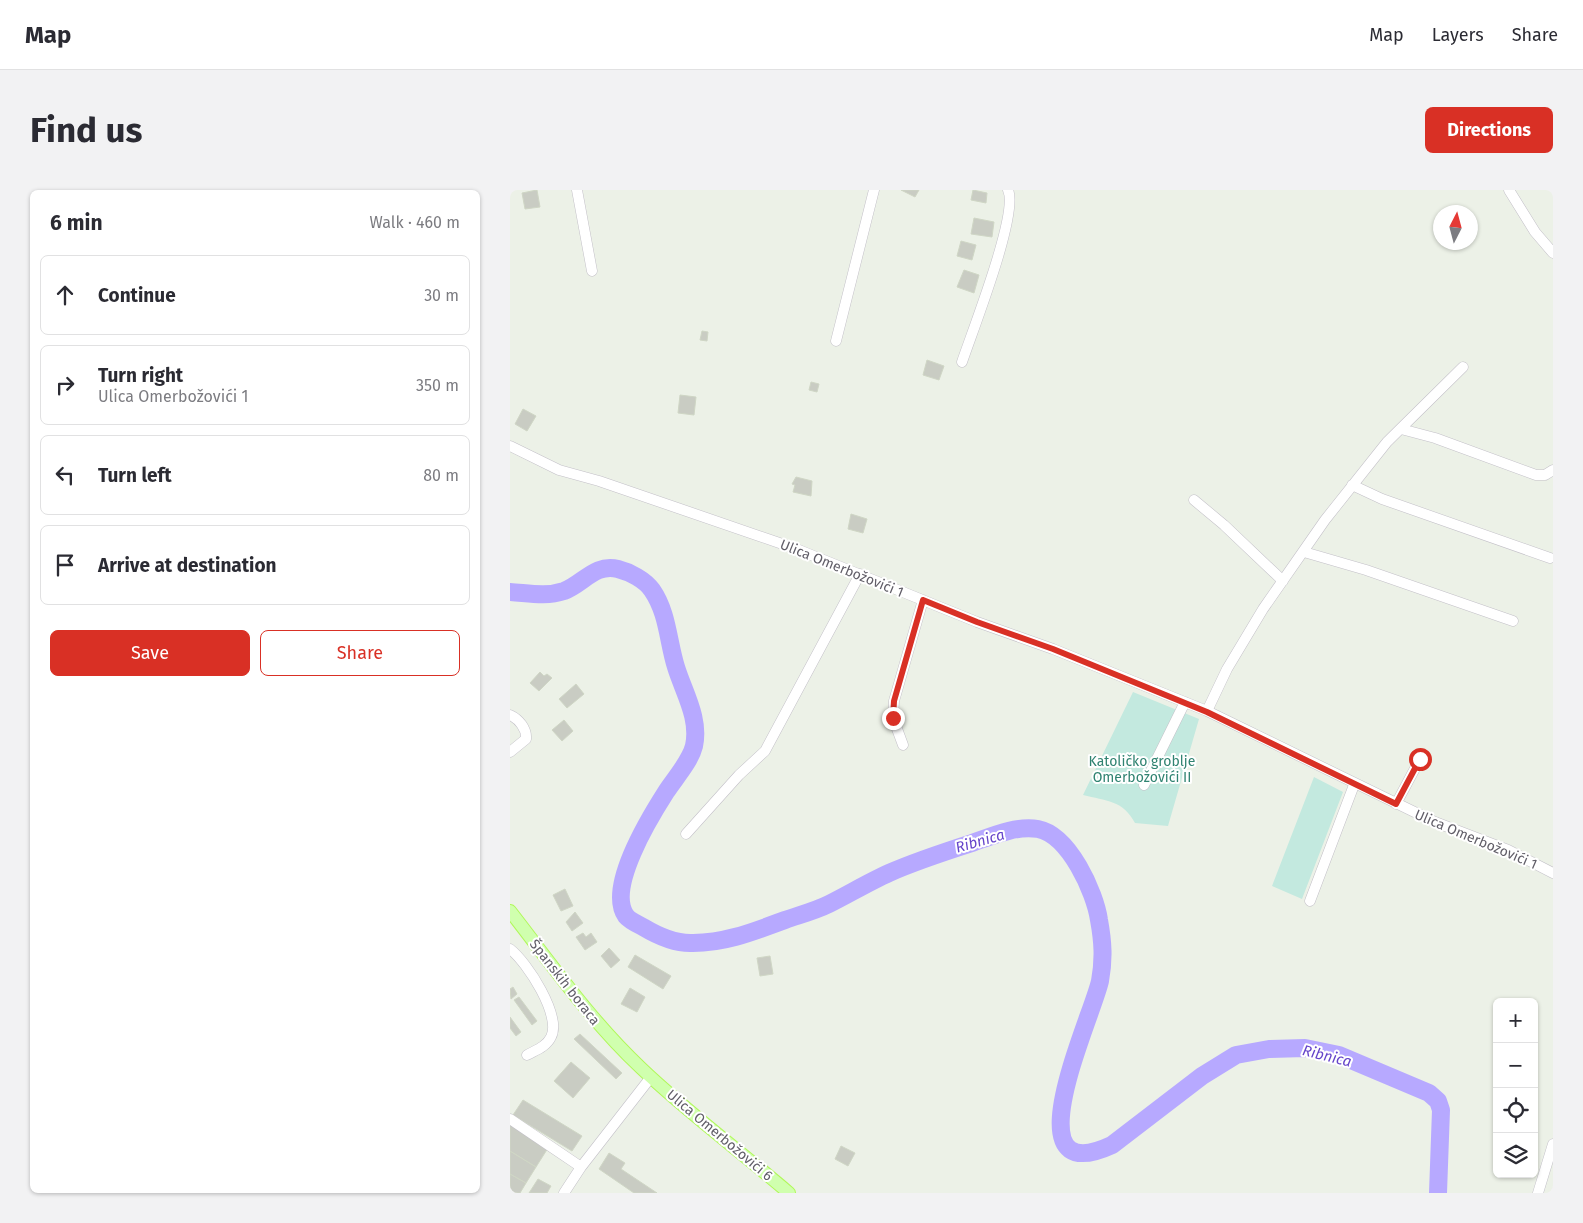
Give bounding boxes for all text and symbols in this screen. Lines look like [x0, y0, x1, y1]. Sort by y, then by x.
text: Map [25, 21, 71, 49]
text: Map [1369, 24, 1404, 46]
text: Layers [1432, 24, 1484, 46]
text: Share [1512, 24, 1558, 46]
button: Directions [1425, 107, 1553, 153]
text: Find us [30, 109, 142, 151]
north arrow [1433, 205, 1478, 250]
text: 6 min [50, 210, 103, 236]
text: Walk · 460 m [370, 213, 460, 232]
icon: ahead [51, 281, 79, 309]
text: Continue [98, 284, 176, 307]
text: 30 m [424, 286, 459, 305]
text: Turn right [98, 364, 183, 387]
icon: right [51, 371, 79, 399]
text: 350 m [416, 376, 459, 395]
text: Ulica Omerbožovići 1 [98, 387, 249, 406]
icon: left [51, 461, 79, 489]
text: Turn left [98, 464, 172, 487]
text: 80 m [423, 466, 459, 485]
street label: Ulica Omerbožovići 1 [778, 536, 906, 601]
icon: arrive [51, 551, 79, 579]
text: Arrive at destination [98, 554, 277, 577]
button: Save [50, 630, 250, 676]
button: Share [260, 630, 460, 676]
route end [882, 707, 905, 730]
route start [1409, 748, 1432, 771]
park label: Katoličko groblje Omerbožovići II [1089, 753, 1195, 786]
street label: Ulica Omerbožovići 1 [1412, 806, 1540, 873]
water label: Ribnica [953, 825, 1007, 857]
street label: Španskih boraca [526, 935, 604, 1029]
map controls [1493, 998, 1538, 1178]
button: + [1493, 998, 1538, 1043]
water label: Ribnica [1301, 1041, 1353, 1071]
button: − [1493, 1043, 1538, 1088]
street label: Ulica Omerbožovići 6 [663, 1086, 776, 1185]
button: locate [1493, 1088, 1538, 1133]
button: layers [1493, 1133, 1538, 1178]

